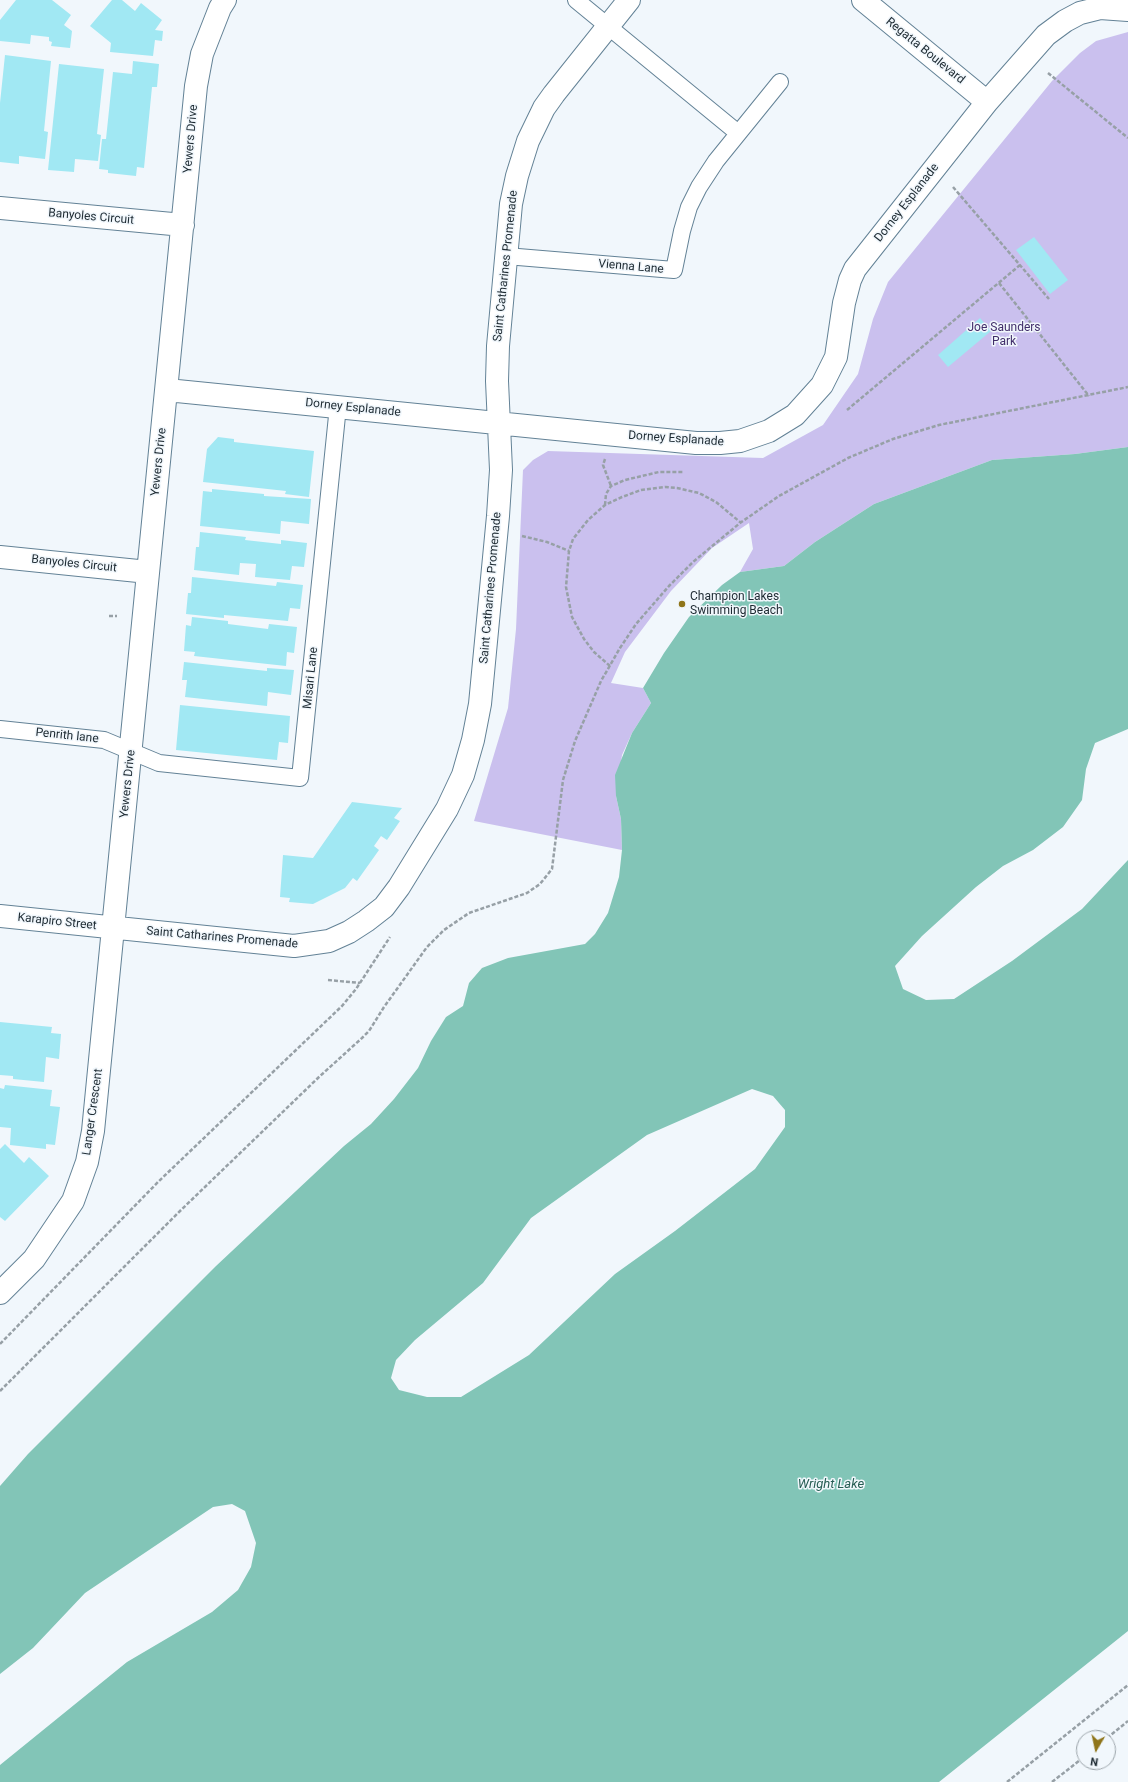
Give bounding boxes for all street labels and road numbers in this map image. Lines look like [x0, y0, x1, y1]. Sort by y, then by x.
street label: Regatta Boulevard [883, 15, 967, 87]
street label: Yewers Drive [181, 104, 201, 174]
street label: Dorney Esplanade [872, 161, 942, 245]
street label: Saint Catharines Promenade [491, 190, 521, 342]
street label: Banyoles Circuit [48, 206, 134, 228]
street label: Vienna Lane [598, 257, 664, 277]
street label: Dorney Esplanade [305, 396, 401, 420]
street label: Yewers Drive [148, 427, 170, 497]
street label: Dorney Esplanade [628, 428, 724, 450]
street label: Saint Catharines Promenade [477, 512, 505, 664]
street label: Banyoles Circuit [31, 552, 117, 576]
street label: Misari Lane [301, 646, 321, 710]
street label: Penrith lane [35, 726, 99, 746]
street label: Yewers Drive [117, 749, 139, 819]
street label: Karapiro Street [17, 911, 97, 933]
street label: Saint Catharines Promenade [146, 924, 298, 952]
street label: Langer Crescent [80, 1068, 106, 1156]

